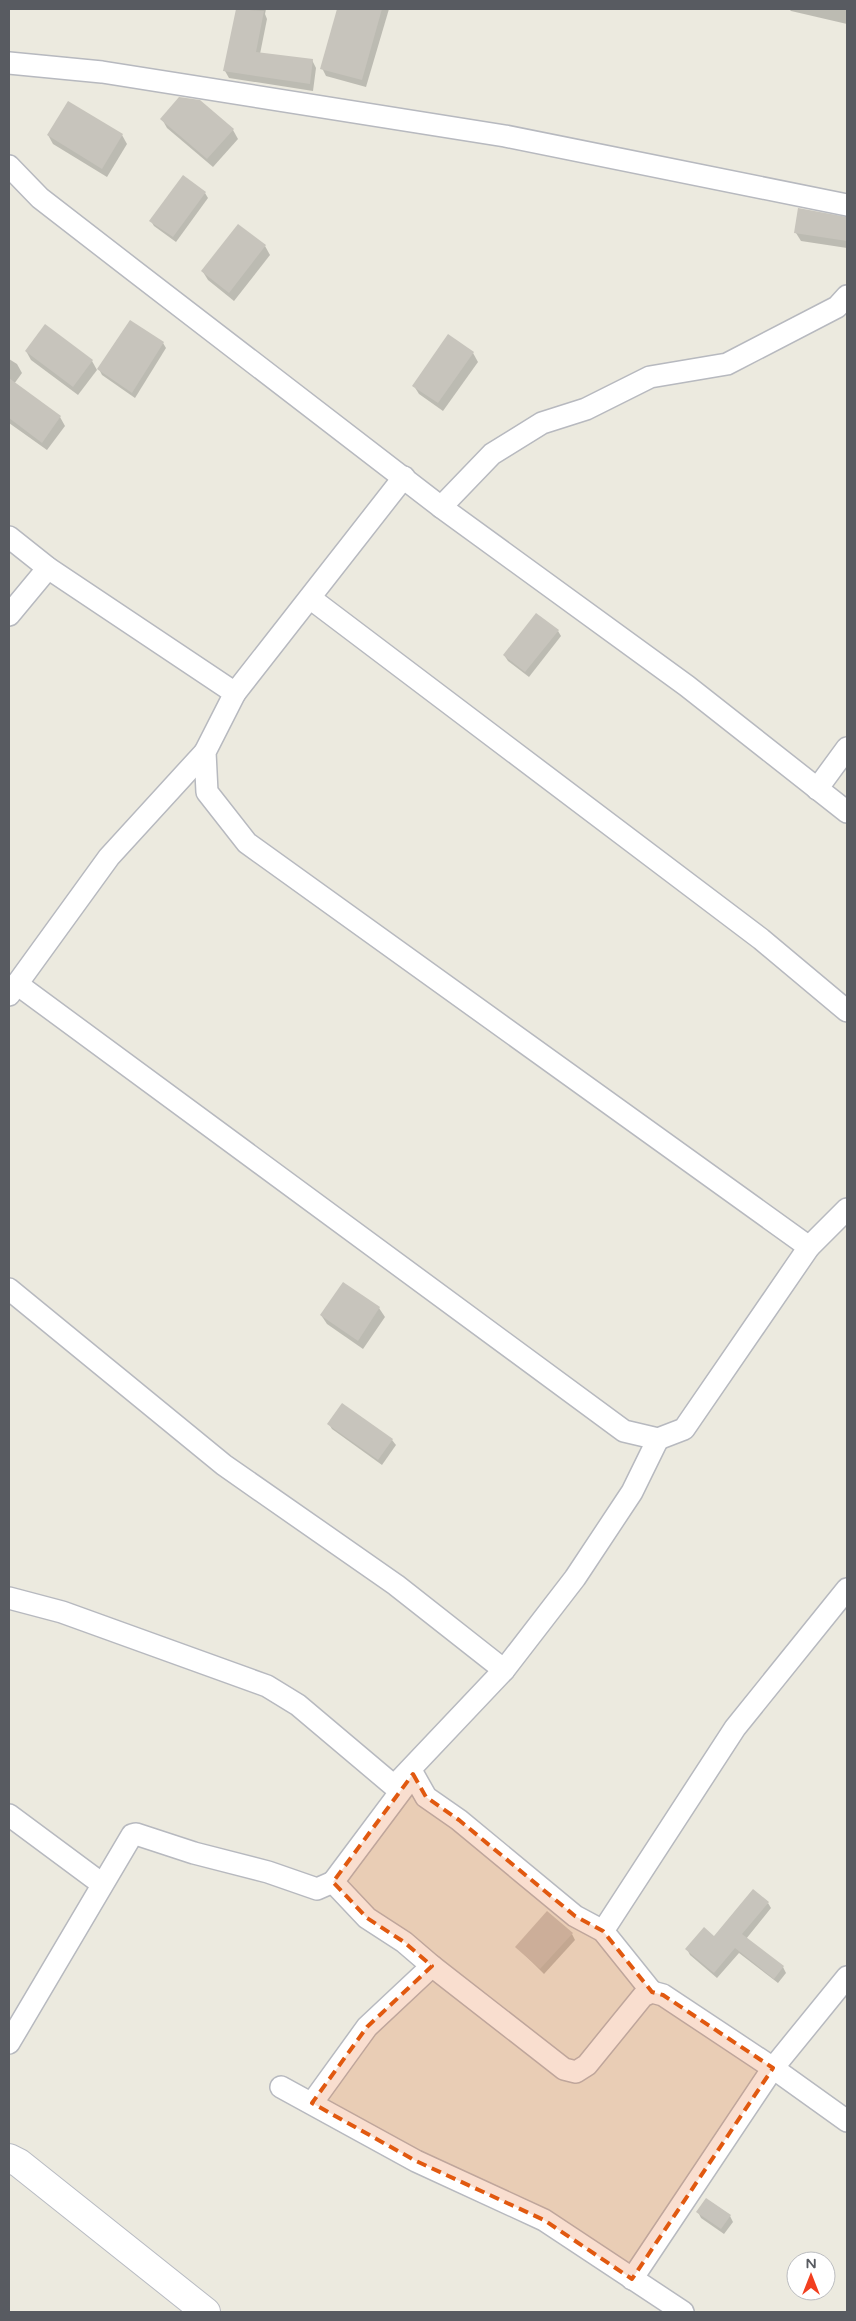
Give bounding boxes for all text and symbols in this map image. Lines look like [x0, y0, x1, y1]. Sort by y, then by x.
north arrow [786, 2251, 836, 2301]
text: N [805, 2255, 817, 2272]

